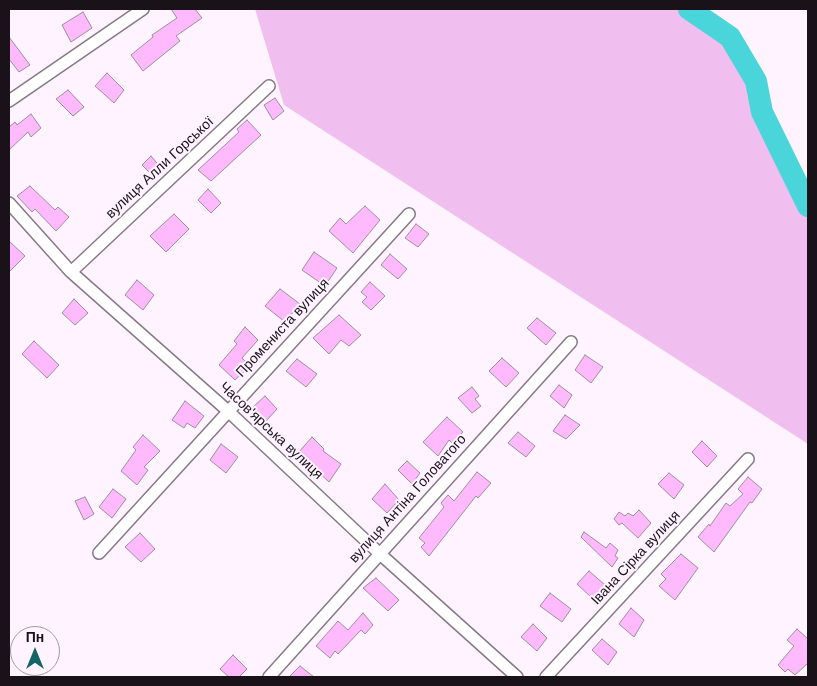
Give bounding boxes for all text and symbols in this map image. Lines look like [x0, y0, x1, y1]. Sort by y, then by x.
street label: вулиця Алли Горської [103, 114, 217, 222]
street label: Промениста вулиця [233, 275, 333, 381]
street label: Часов'ярська вулиця [216, 379, 326, 483]
street label: вулиця Антіна Головатого [346, 431, 470, 567]
street label: Івана Сірка вулиця [588, 507, 684, 609]
north arrow [10, 626, 60, 676]
text: Пн [26, 629, 44, 645]

